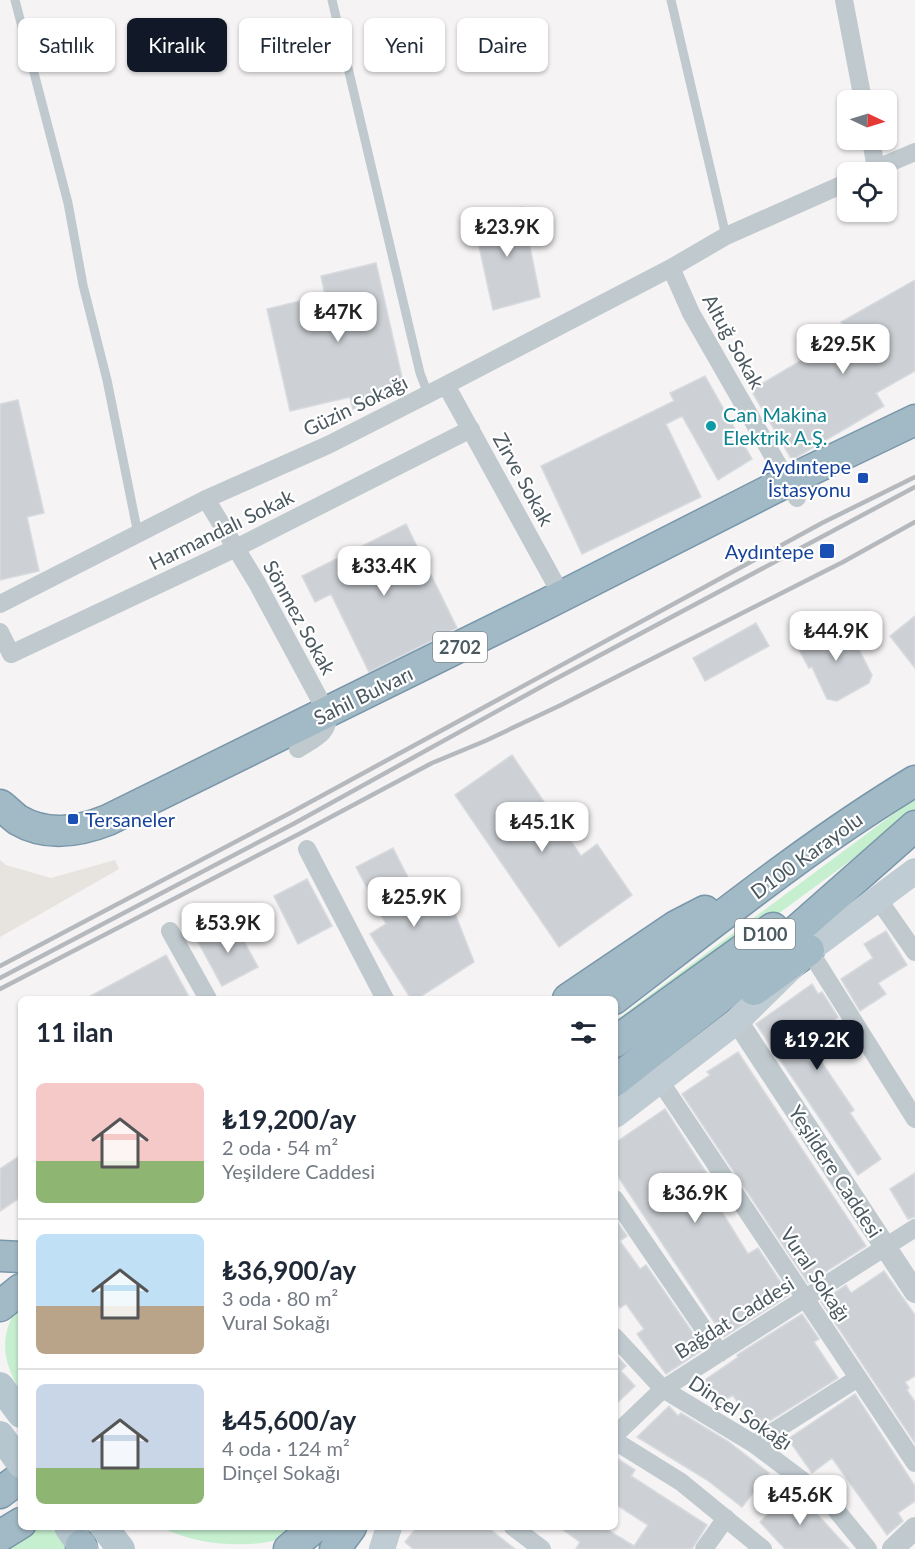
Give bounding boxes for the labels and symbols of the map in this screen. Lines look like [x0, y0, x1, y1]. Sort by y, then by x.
north arrow [837, 90, 897, 150]
pin: ₺23.9K [458, 207, 556, 258]
street label: Altuğ Sokak [698, 290, 770, 393]
pin: ₺47K [302, 292, 374, 343]
pin: ₺29.5K [794, 324, 892, 375]
street label: Güzin Sokağı [299, 369, 411, 441]
place label: Can Makina Elektrik A.Ş. [723, 402, 828, 449]
marker: Can Makina Elektrik A.Ş. [704, 419, 718, 433]
street label: Zirve Sokak [489, 428, 560, 530]
place label: Aydıntepe İstasyonu [762, 454, 851, 501]
marker: Aydıntepe İstasyonu [856, 471, 870, 485]
street label: Harmandalı Sokak [145, 483, 298, 574]
place label: Aydıntepe [725, 539, 814, 563]
marker: Aydıntepe [818, 542, 836, 560]
pin: ₺33.4K [335, 546, 433, 597]
street label: Sönmez Sokak [259, 556, 342, 679]
pin: ₺44.9K [787, 611, 885, 662]
road number: 2702 [433, 632, 487, 662]
street label: Sahil Bulvarı [310, 661, 416, 729]
pin: ₺45.1K [493, 802, 591, 853]
street label: D100 Karayolu [745, 806, 867, 904]
place label: Tersaneler [85, 807, 176, 831]
marker: Tersaneler [66, 812, 80, 826]
pin: ₺25.9K [365, 877, 463, 928]
pin: ₺53.9K [179, 903, 277, 954]
road number: D100 [735, 919, 795, 949]
pin: ₺19.2K [768, 1020, 866, 1071]
street label: Yeşildere Caddesi [784, 1100, 888, 1242]
pin: ₺36.9K [646, 1173, 744, 1224]
street label: Vural Sokağı [776, 1223, 856, 1325]
street label: Bağdat Caddesi [670, 1271, 798, 1363]
street label: Dinçel Sokağı [685, 1370, 797, 1454]
pin: ₺45.6K [751, 1475, 849, 1526]

